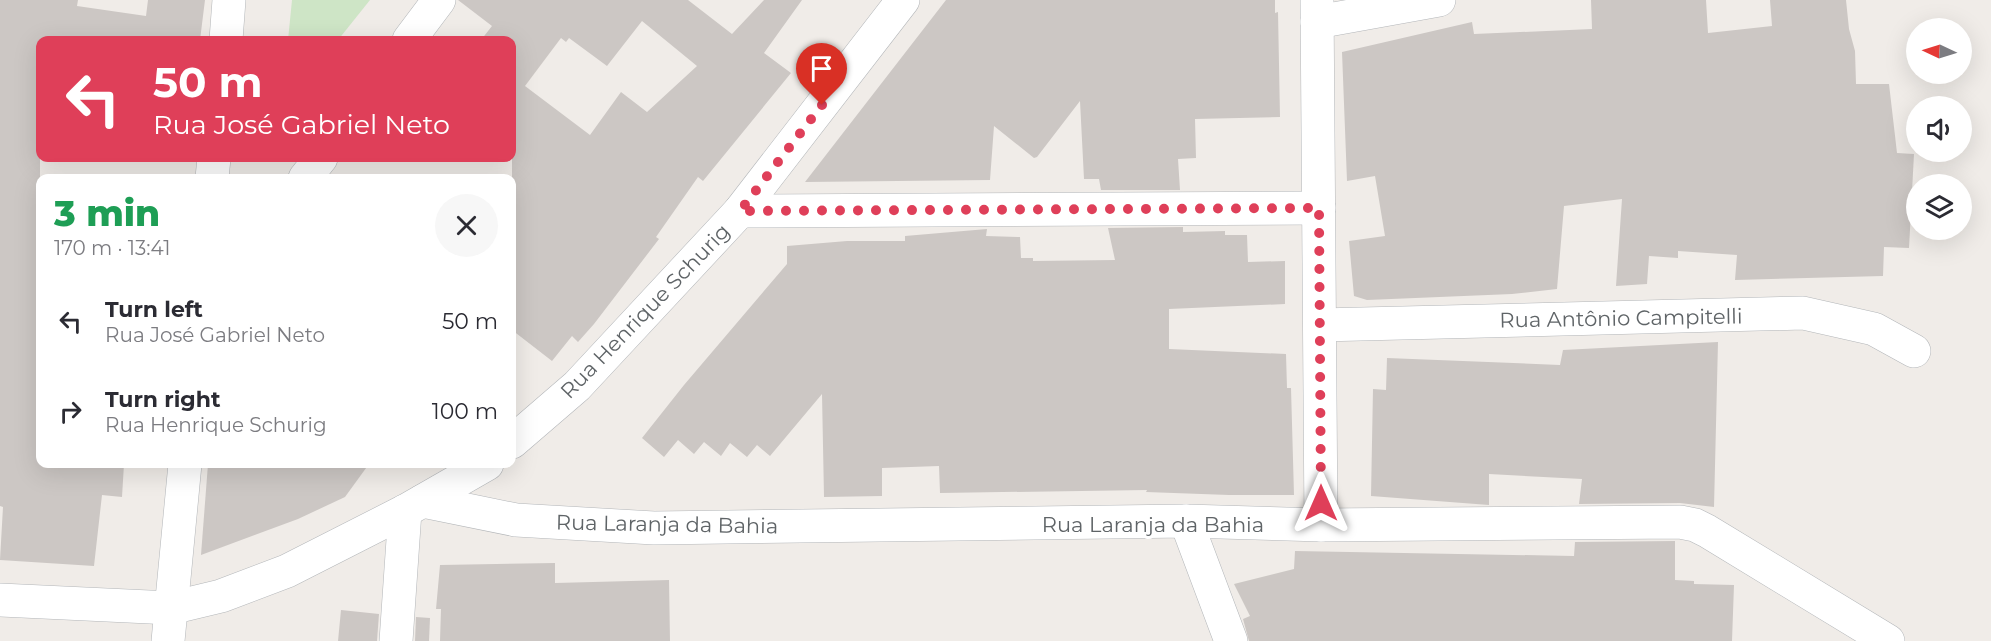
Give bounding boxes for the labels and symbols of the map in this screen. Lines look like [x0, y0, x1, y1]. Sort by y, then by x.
north arrow [1906, 18, 1972, 84]
pin [796, 43, 847, 105]
street label: Rua Henrique Schurig [555, 219, 735, 403]
street label: Rua Antônio Campitelli [1499, 303, 1743, 333]
position arrow [1289, 471, 1353, 535]
street label: Rua Laranja da Bahia [556, 510, 778, 538]
street label: Rua Laranja da Bahia [1042, 512, 1264, 537]

